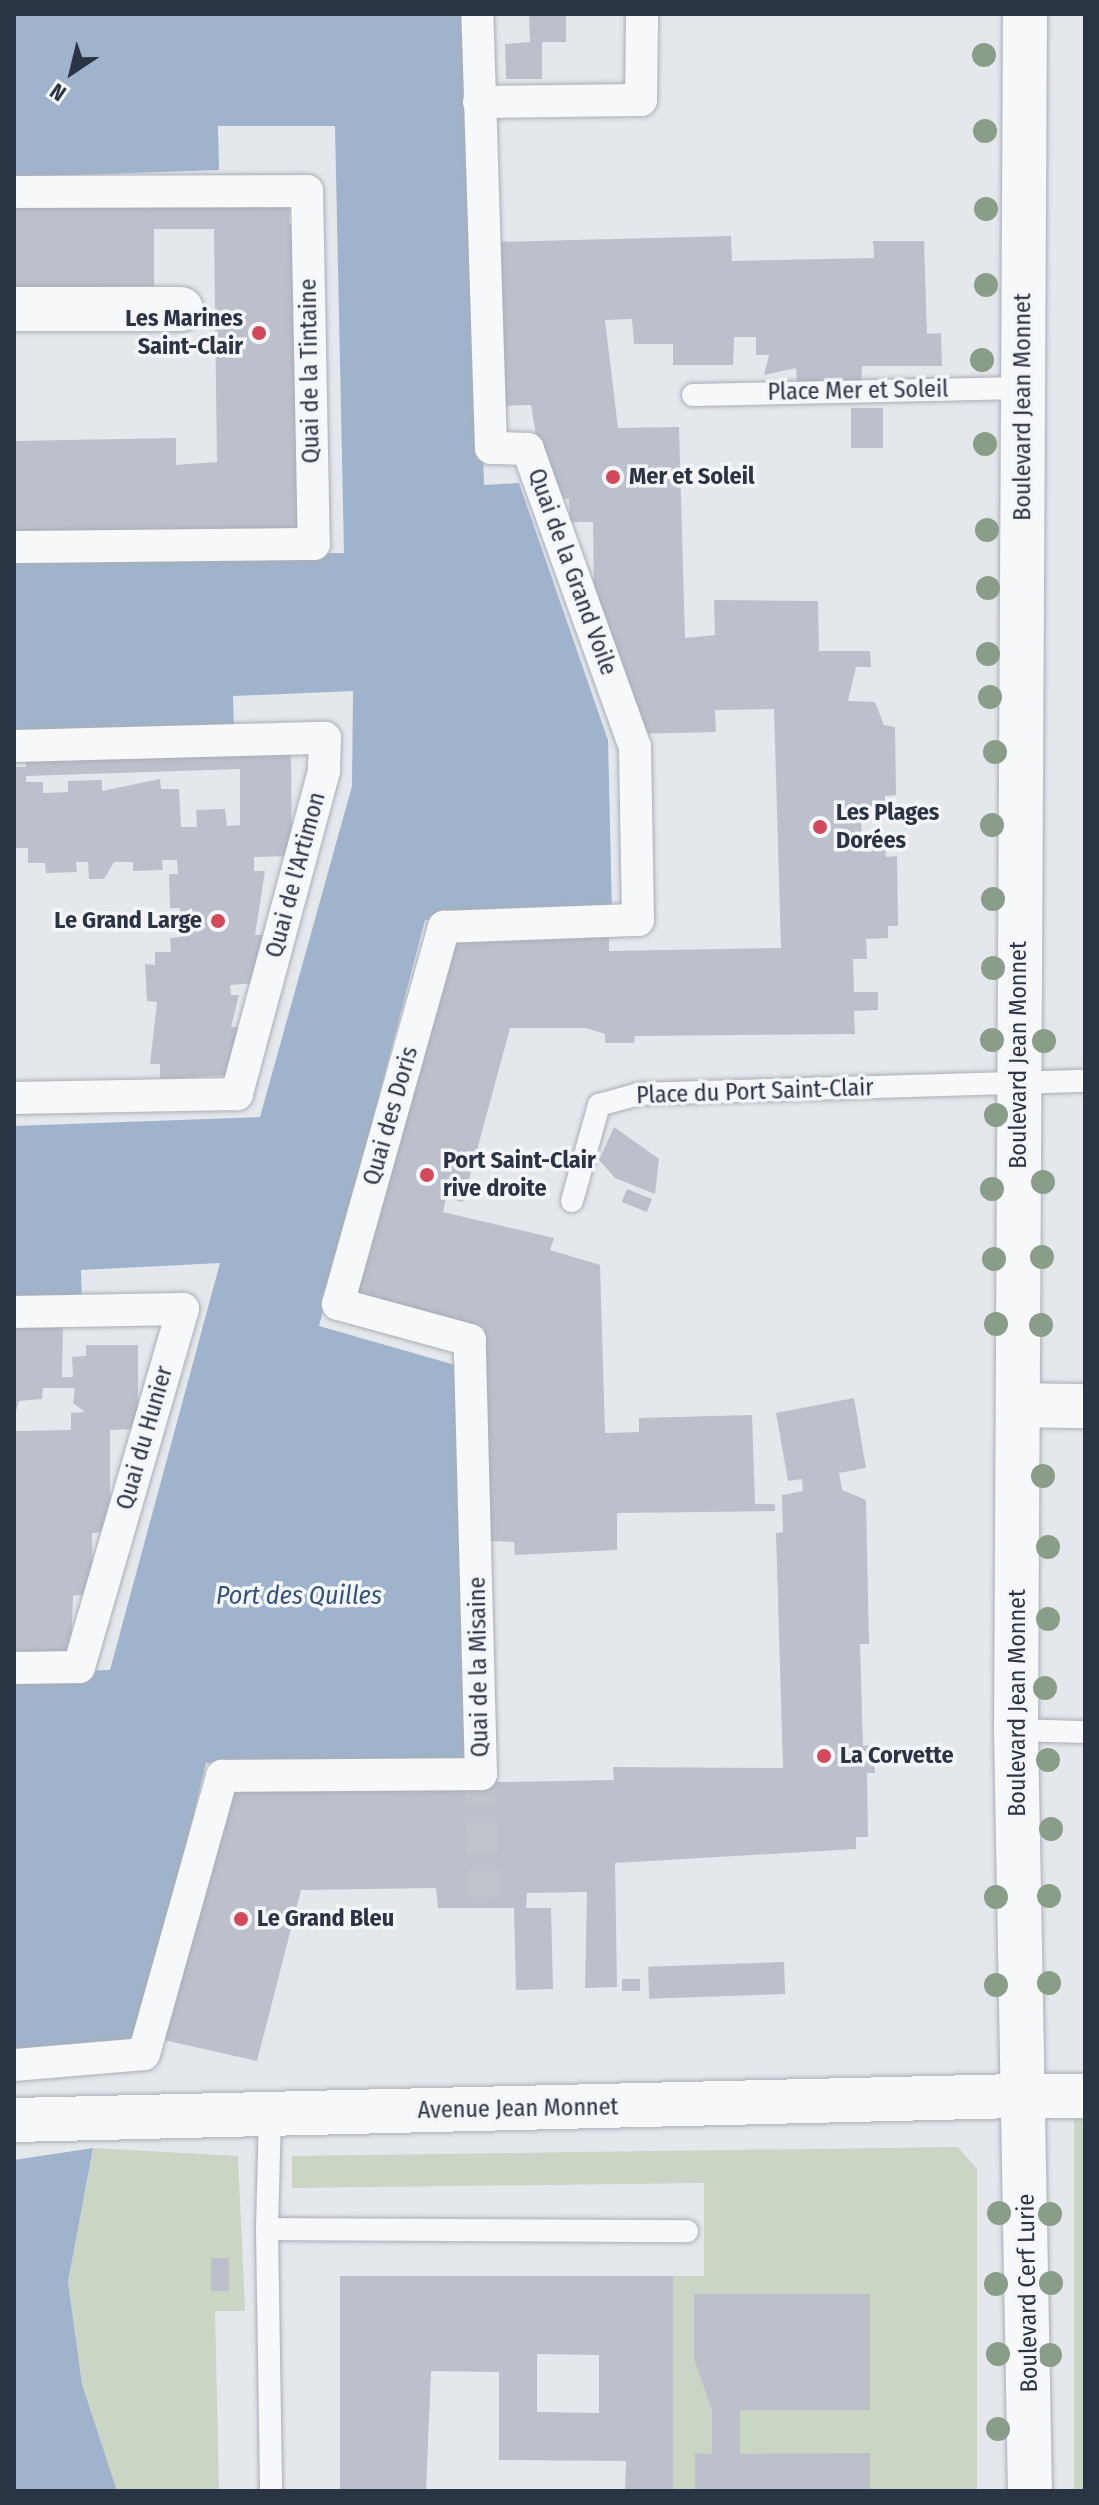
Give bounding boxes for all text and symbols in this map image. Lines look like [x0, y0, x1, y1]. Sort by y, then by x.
north arrow [32, 32, 112, 112]
text: N [45, 77, 71, 107]
street label: Quai de la Tintaine [294, 278, 326, 464]
street label: Boulevard Jean Monnet [1009, 293, 1037, 521]
place label: Les Marines Saint-Clair [125, 305, 243, 361]
marker: Les Marines Saint-Clair [250, 324, 268, 342]
street label: Place Mer et Soleil [767, 375, 949, 407]
place label: Mer et Soleil [629, 463, 754, 491]
street label: Quai de la Grand Voile [521, 465, 623, 679]
marker: Mer et Soleil [604, 468, 622, 486]
street label: Quai de l'Artimon [260, 789, 332, 961]
place label: Les Plages Dorées [836, 799, 939, 855]
marker: Les Plages Dorées [811, 818, 829, 836]
place label: Le Grand Large [54, 907, 202, 935]
marker: Le Grand Large [209, 912, 227, 930]
street label: Boulevard Jean Monnet [1005, 941, 1033, 1169]
street label: Quai des Doris [357, 1043, 425, 1189]
street label: Place du Port Saint-Clair [636, 1073, 874, 1111]
place label: Port Saint-Clair rive droite [443, 1147, 596, 1203]
marker: Port Saint-Clair rive droite [418, 1166, 436, 1184]
street label: Quai du Hunier [111, 1363, 179, 1513]
street label: Quai de la Misaine [463, 1576, 495, 1758]
water label: Port des Quilles [216, 1580, 382, 1612]
street label: Boulevard Jean Monnet [1004, 1589, 1032, 1817]
place label: La Corvette [840, 1742, 954, 1770]
marker: La Corvette [815, 1747, 833, 1765]
place label: Le Grand Bleu [257, 1905, 394, 1933]
marker: Le Grand Bleu [232, 1910, 250, 1928]
street label: Avenue Jean Monnet [417, 2093, 619, 2125]
street label: Boulevard Cerf Lurie [1012, 2193, 1044, 2393]

